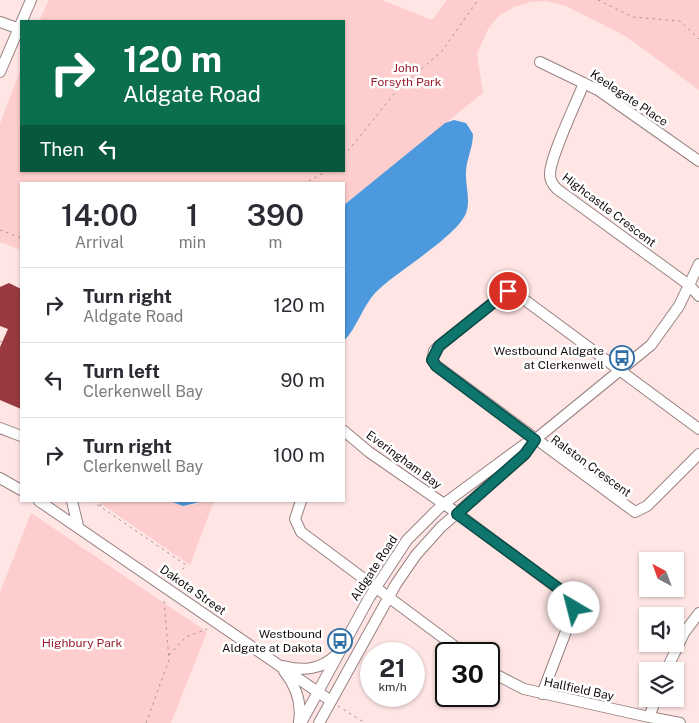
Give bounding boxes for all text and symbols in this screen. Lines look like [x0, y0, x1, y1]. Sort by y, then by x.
text: 120 m [123, 39, 222, 80]
icon: right [40, 40, 105, 105]
park label: John Forsyth Park [371, 61, 442, 89]
street label: Keelegate Place [588, 67, 671, 129]
text: Aldgate Road [123, 81, 261, 107]
icon: left [94, 135, 122, 163]
text: Then [40, 138, 84, 160]
street label: Highcastle Crescent [559, 170, 659, 250]
text: 14:00 [61, 197, 138, 233]
text: 1 [186, 197, 199, 233]
text: 390 [247, 197, 304, 233]
text: Arrival [75, 233, 124, 252]
text: min [179, 233, 206, 252]
text: m [269, 233, 282, 252]
pin [487, 270, 529, 312]
icon: arrive [494, 277, 522, 305]
text: Turn right [83, 285, 172, 307]
icon: right [40, 291, 68, 319]
text: 120 m [273, 294, 325, 316]
text: Aldgate Road [83, 307, 183, 326]
place label: Westbound Aldgate at Clerkenwell [494, 344, 604, 372]
bus stop icon: Westbound Aldgate at Clerkenwell [609, 345, 635, 371]
text: Turn left [83, 360, 160, 382]
icon: left [40, 366, 68, 394]
text: 90 m [281, 369, 325, 391]
text: Clerkenwell Bay [83, 382, 203, 401]
street label: Everingham Bay [364, 428, 445, 492]
street label: Ralston Crescent [548, 432, 634, 500]
text: Turn right [83, 435, 172, 457]
icon: right [40, 441, 68, 469]
text: 100 m [273, 444, 325, 466]
text: Clerkenwell Bay [83, 457, 203, 476]
street label: Aldgate Road [348, 533, 400, 603]
north arrow [639, 552, 684, 598]
map controls [639, 552, 684, 707]
street label: Dakota Street [157, 562, 229, 618]
position arrow [547, 581, 599, 633]
button: sound [639, 607, 684, 652]
place label: Westbound Aldgate at Dakota [222, 627, 322, 655]
bus stop icon: Westbound Aldgate at Dakota [327, 628, 353, 654]
park label: Highbury Park [42, 636, 122, 650]
speed limit sign: 30 [435, 642, 500, 707]
text: 21 [379, 653, 406, 683]
button: layers [639, 662, 684, 707]
street label: Hallfield Bay [543, 675, 616, 703]
text: km/h [378, 680, 407, 694]

